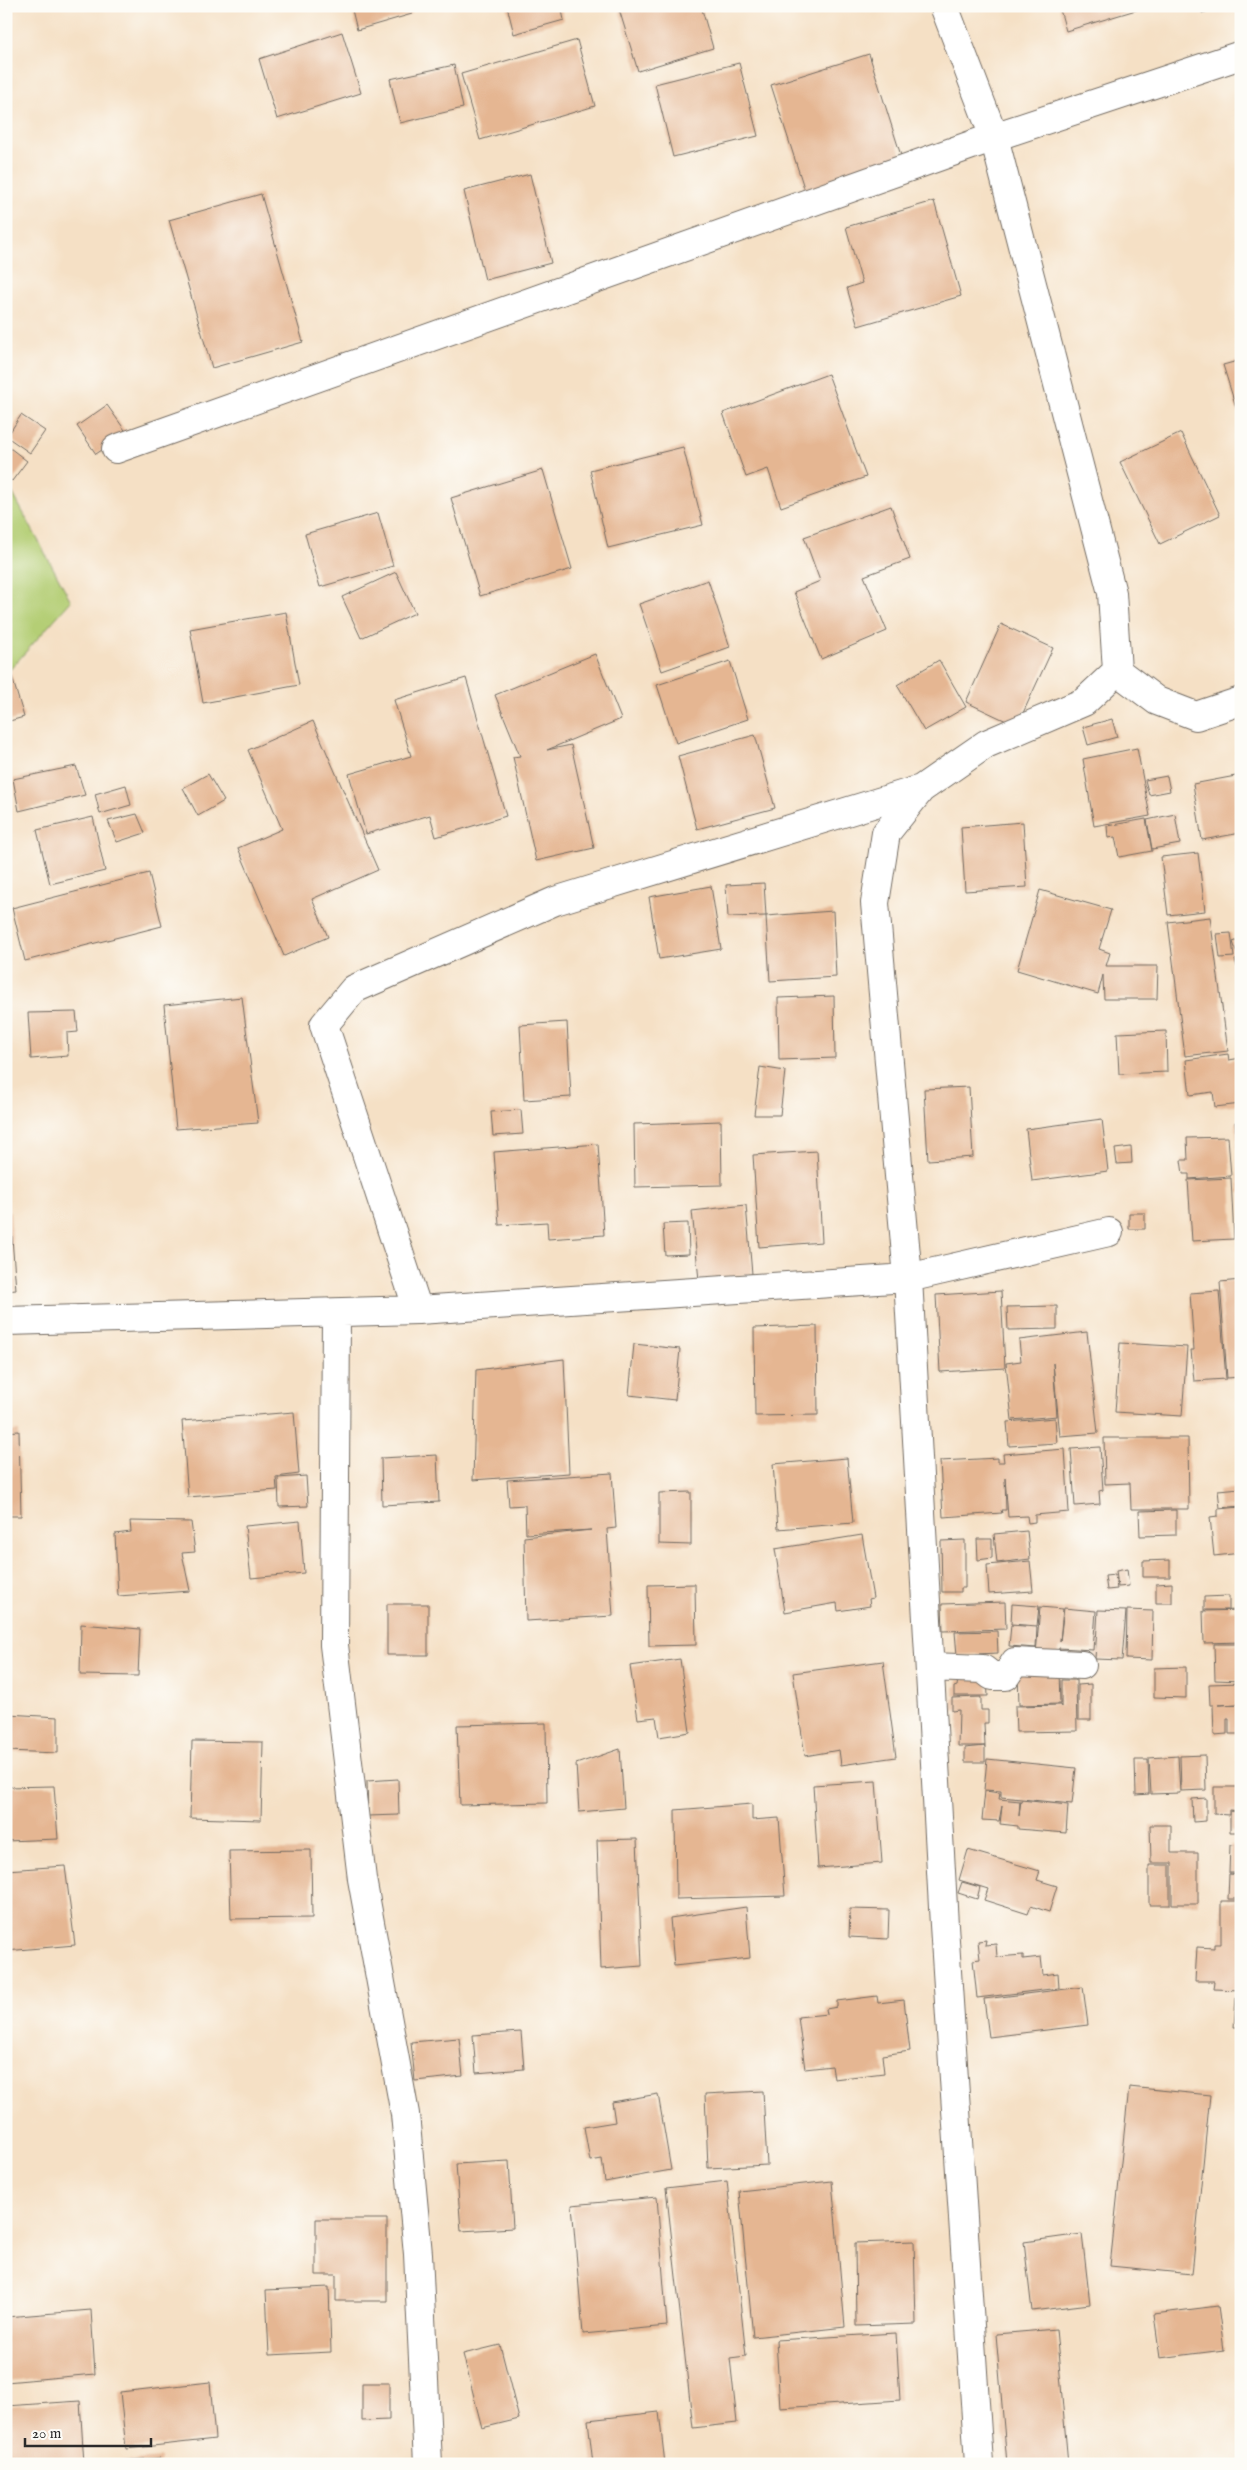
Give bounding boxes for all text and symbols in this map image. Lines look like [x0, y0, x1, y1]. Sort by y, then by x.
scale bar [25, 2415, 151, 2447]
text: 20 m [32, 2424, 62, 2443]

